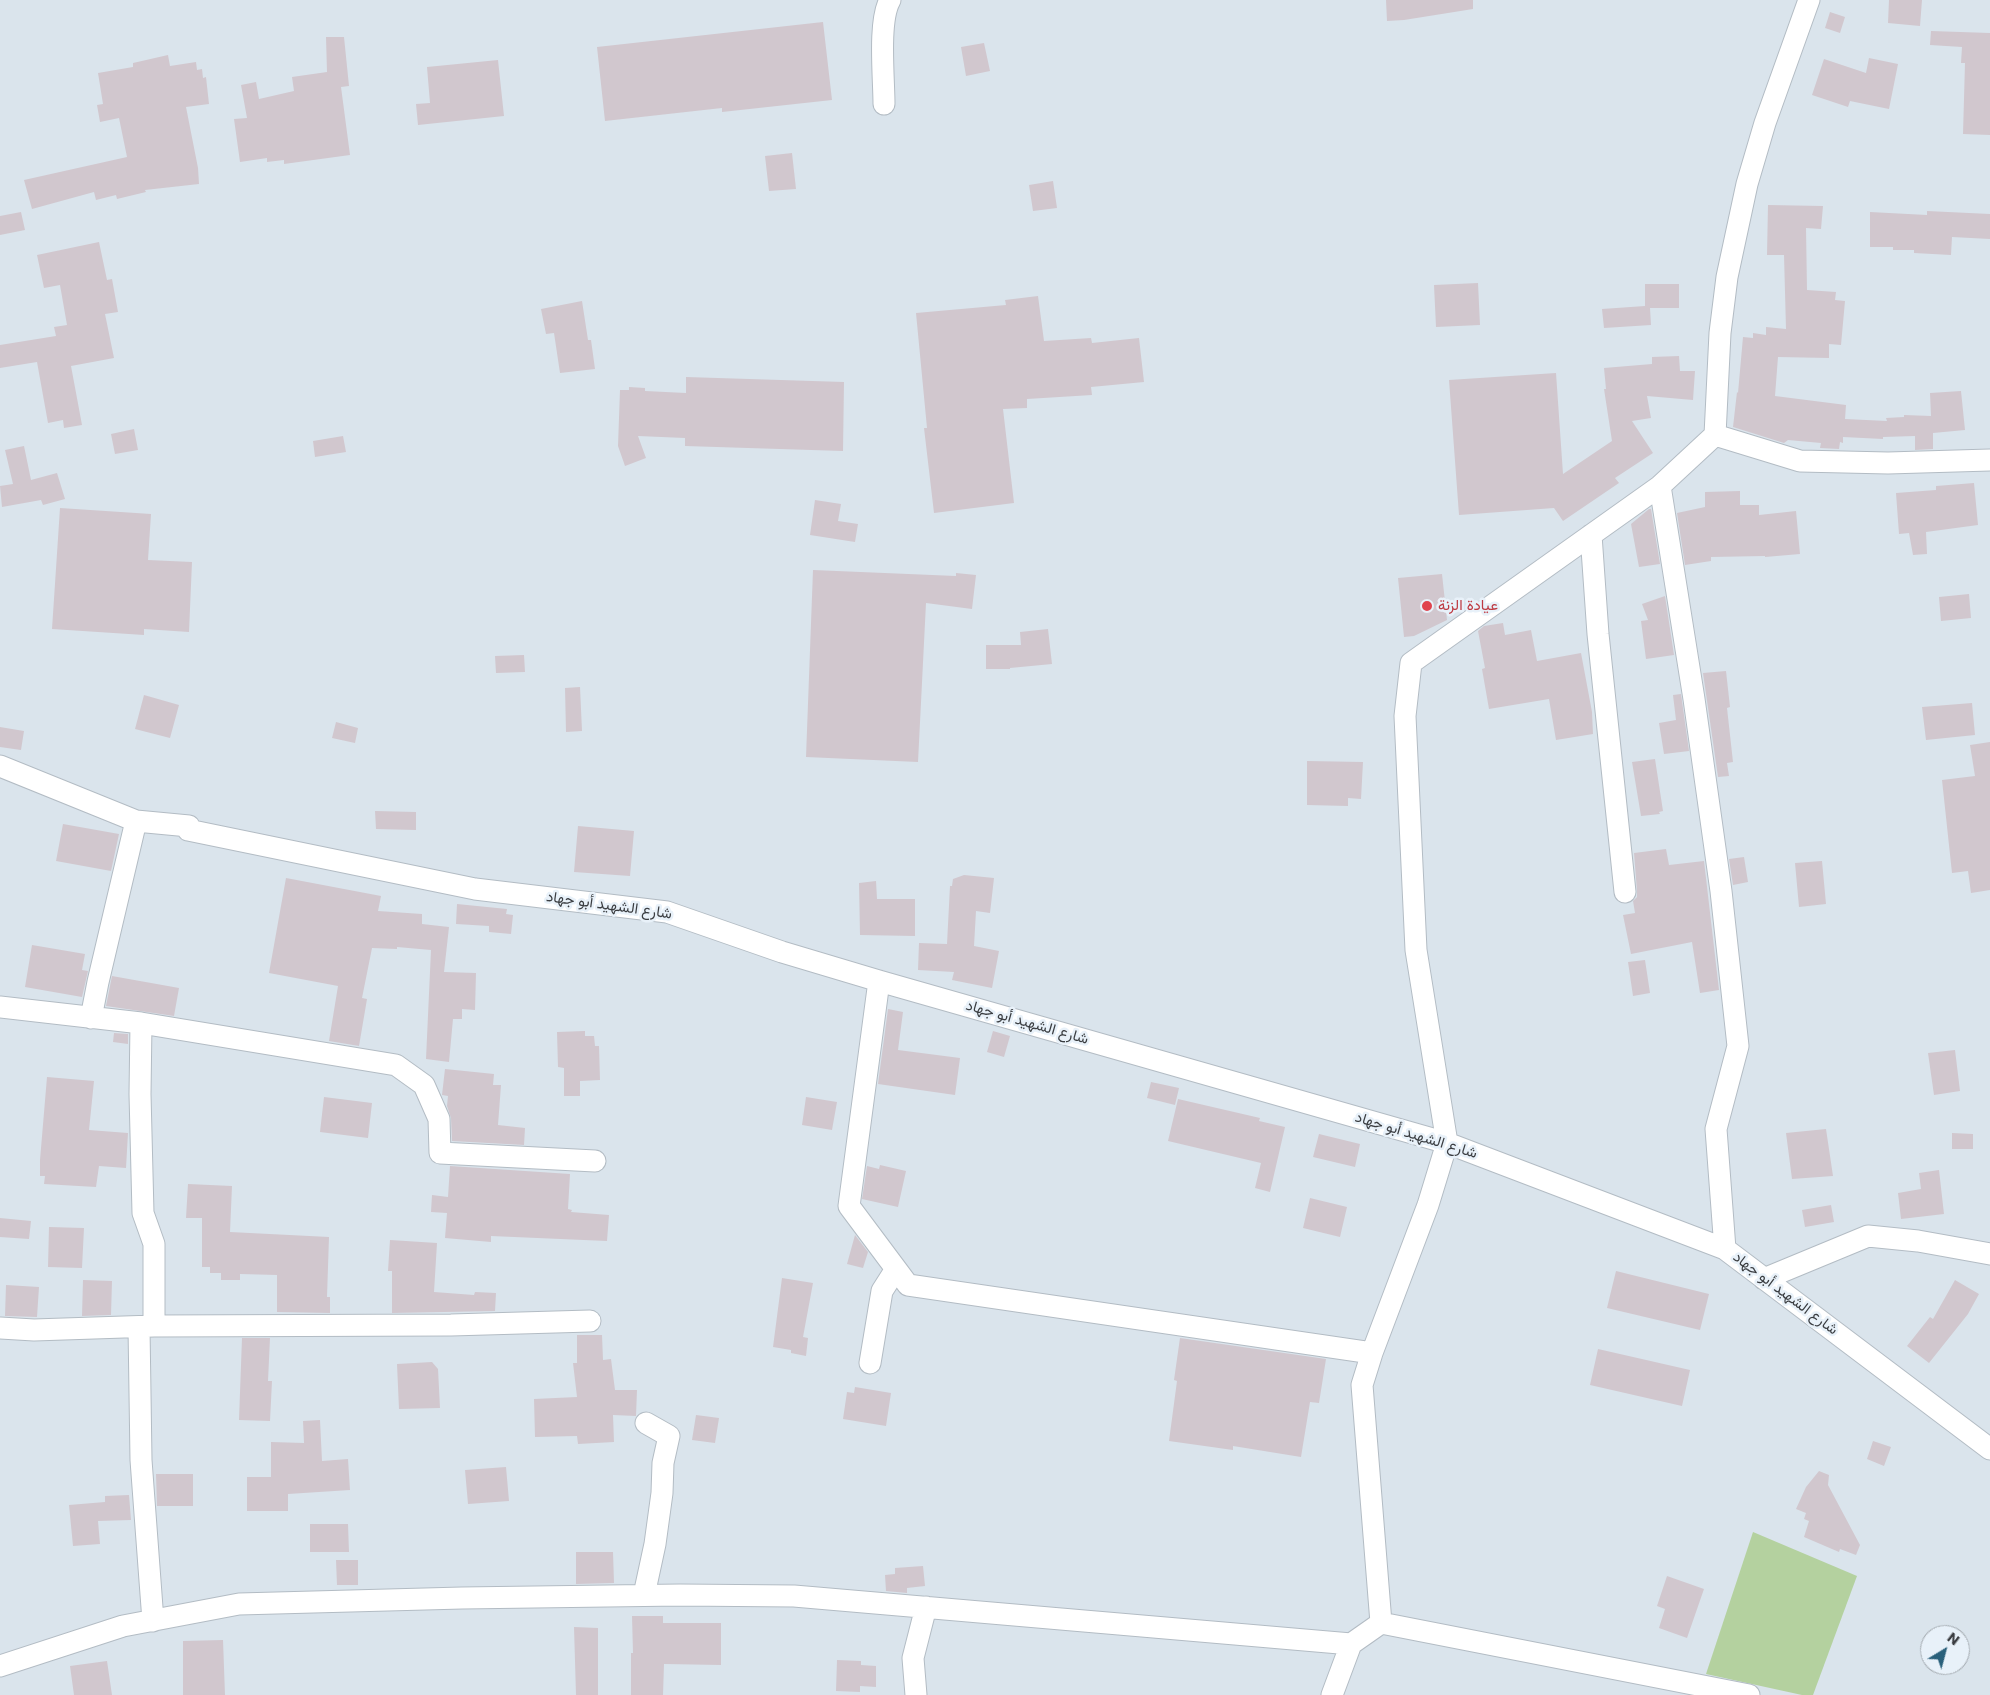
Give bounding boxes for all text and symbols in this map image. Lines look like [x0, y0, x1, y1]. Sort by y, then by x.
place label: عيادة الزنة [1438, 597, 1498, 615]
marker: عيادة الزنة [1420, 599, 1434, 613]
street label: شارع الشهيد أبو جهاد [545, 888, 673, 924]
street label: شارع الشهيد أبو جهاد [964, 997, 1090, 1049]
street label: شارع الشهيد أبو جهاد [1353, 1109, 1479, 1163]
street label: شارع الشهيد أبو جهاد [1729, 1249, 1841, 1339]
north arrow [1920, 1625, 1970, 1675]
text: N [1943, 1628, 1964, 1650]

